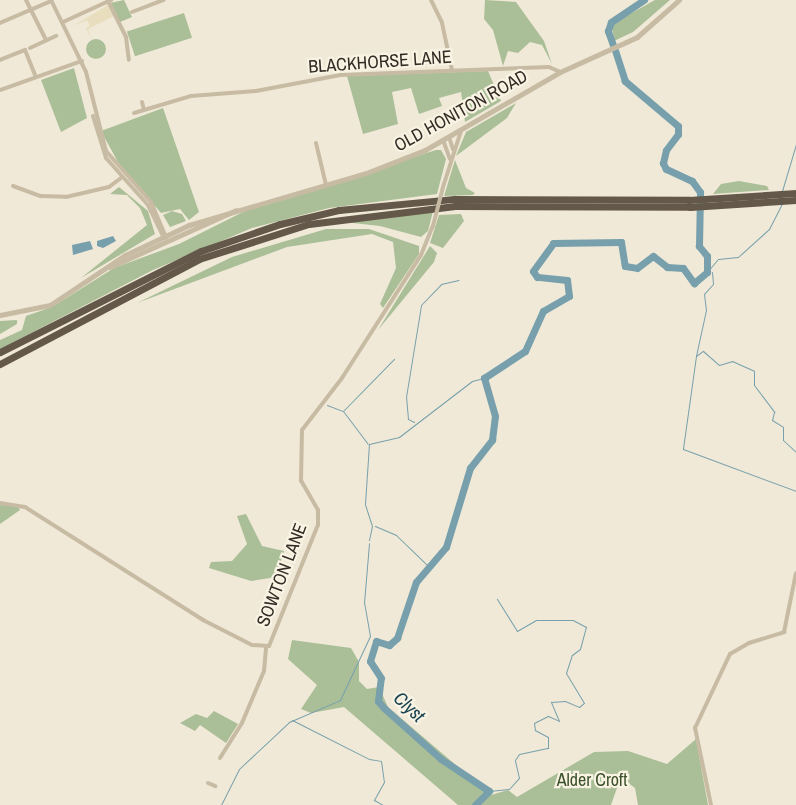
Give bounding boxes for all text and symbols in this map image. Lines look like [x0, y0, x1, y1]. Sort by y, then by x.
street label: BLACKHORSE LANE [308, 46, 452, 78]
street label: OLD HONITON ROAD [391, 65, 531, 157]
street label: SOWTON LANE [252, 520, 312, 630]
water label: Clyst [389, 687, 429, 727]
park label: Alder Croft [557, 769, 627, 791]

